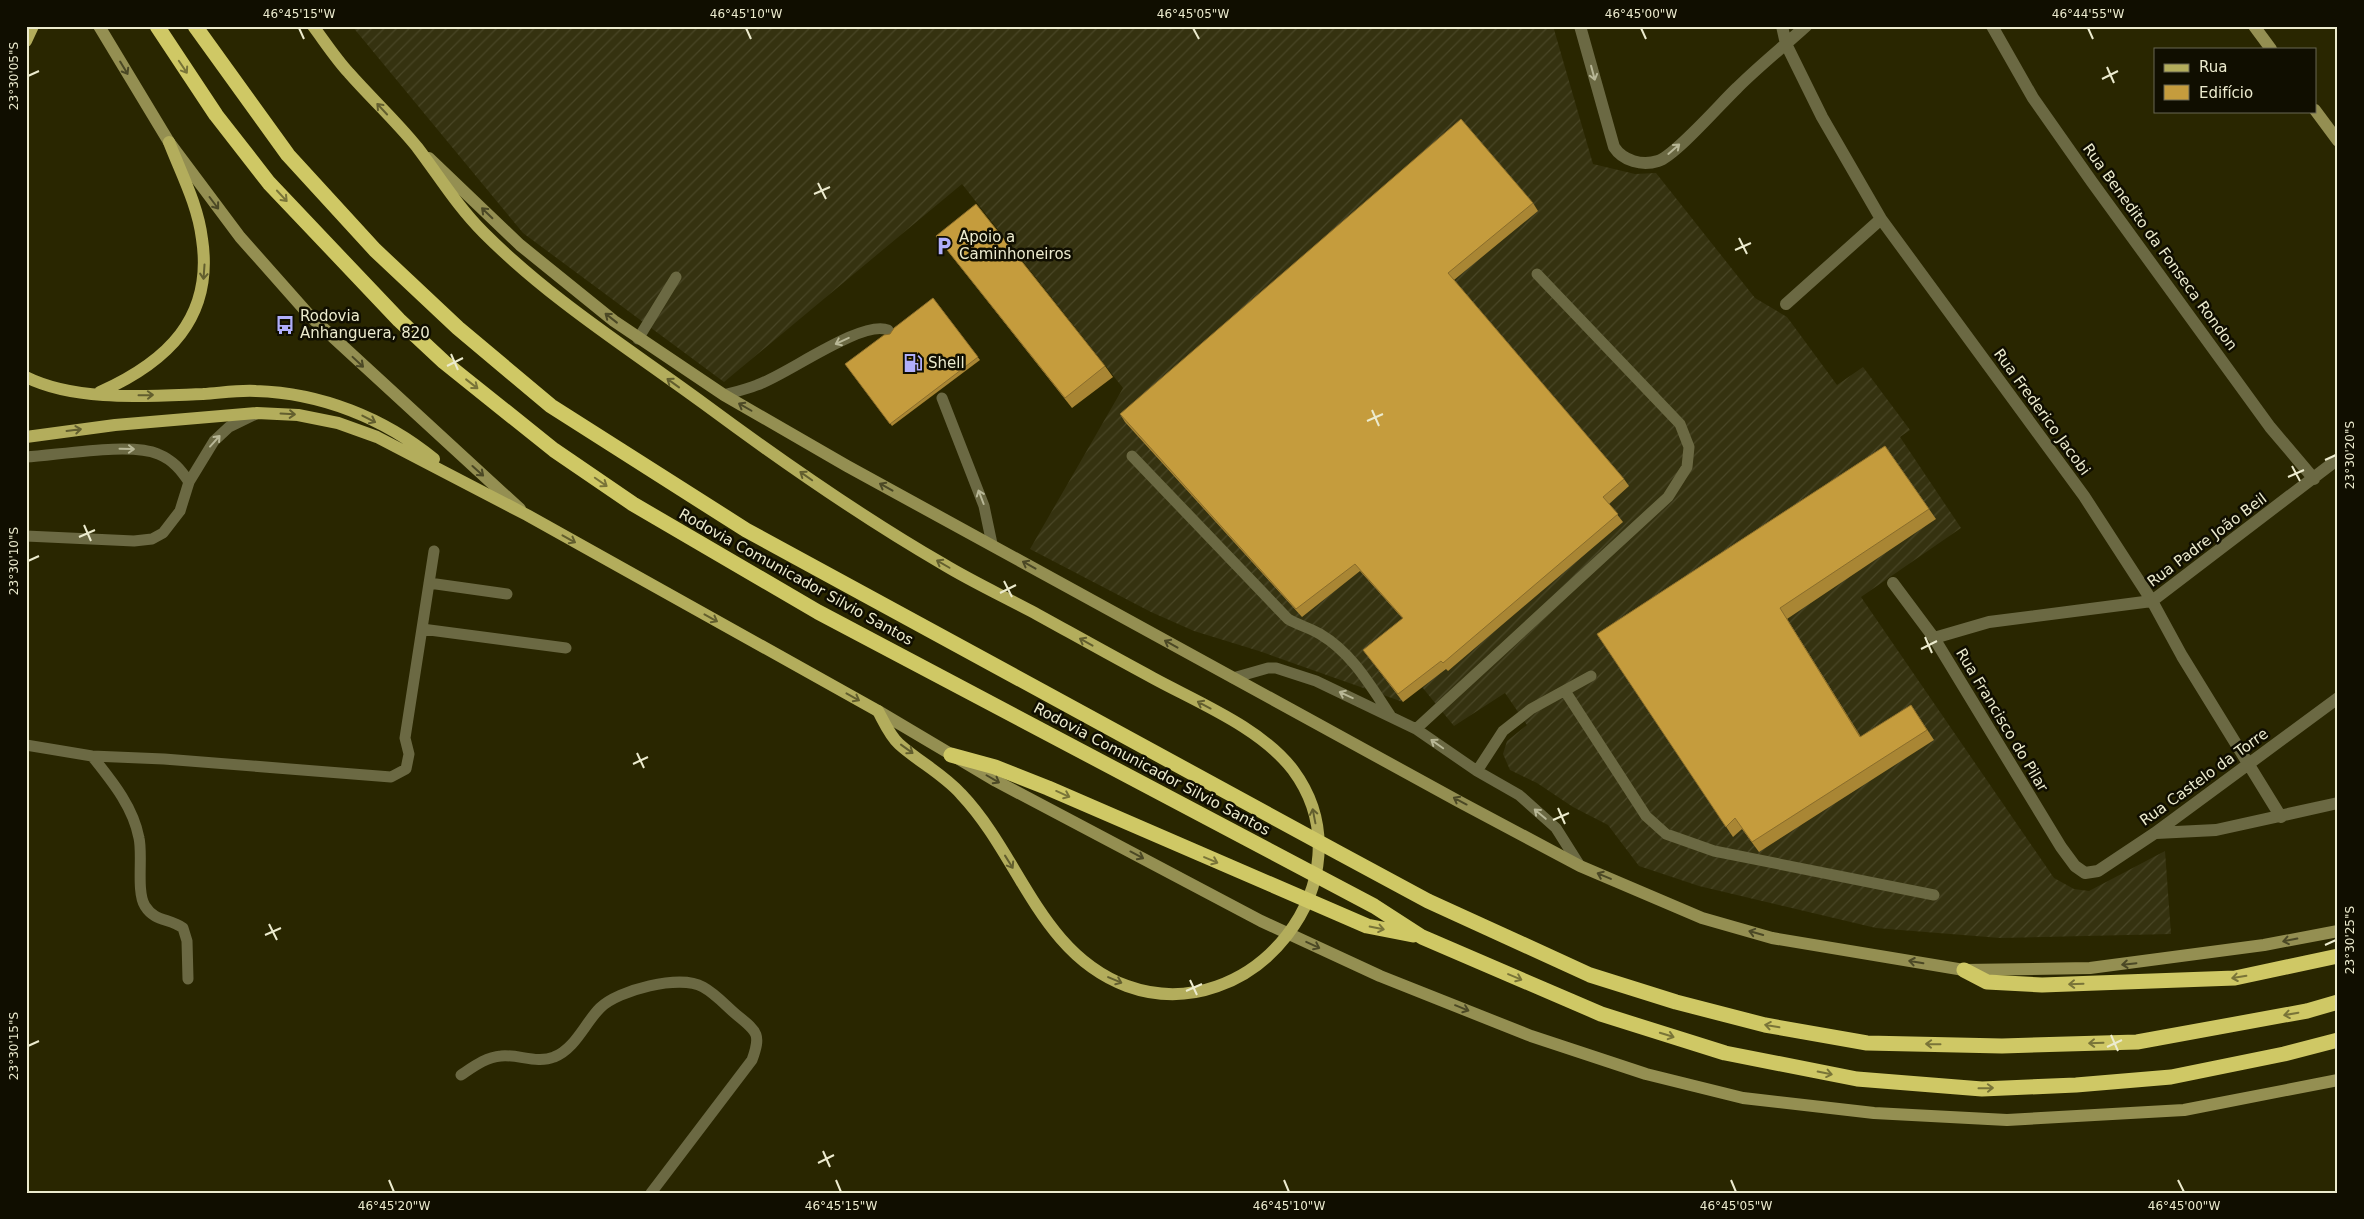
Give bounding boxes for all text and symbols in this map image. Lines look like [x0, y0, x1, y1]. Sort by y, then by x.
text: 46°45'15"W [263, 7, 335, 21]
text: 46°45'10"W [710, 7, 782, 21]
text: 46°45'05"W [1157, 7, 1229, 21]
text: 46°45'00"W [1605, 7, 1677, 21]
text: 46°44'55"W [2052, 7, 2124, 21]
text: 23°30'05"S [7, 42, 21, 110]
legend [2154, 48, 2316, 112]
text: Rua [2199, 58, 2227, 76]
one-way arrow [119, 60, 129, 74]
one-way arrow [178, 60, 188, 74]
one-way arrow [1589, 65, 1598, 81]
text: Edifício [2199, 84, 2253, 102]
one-way arrow [376, 102, 388, 115]
street label: Rua Benedito da Fonseca Rondon [2079, 140, 2241, 354]
one-way arrow [1668, 143, 1681, 155]
one-way arrow [276, 190, 288, 203]
one-way arrow [209, 196, 220, 209]
one-way arrow [480, 207, 493, 219]
place label: Apoio a Caminhoneiros [959, 228, 1072, 263]
parking icon: Apoio a Caminhoneiros [933, 235, 955, 257]
one-way arrow [200, 264, 209, 280]
place label: Rodovia Anhanguera, 820 [300, 307, 430, 342]
one-way arrow [605, 313, 618, 324]
bus stop icon: Rodovia Anhanguera, 820 [274, 314, 296, 336]
one-way arrow [835, 337, 850, 347]
street label: Rua Frederico Jacobi [1990, 345, 2094, 479]
fuel station icon: Shell [902, 352, 924, 374]
place label: Shell [928, 354, 965, 372]
one-way arrow [352, 356, 365, 368]
one-way arrow [667, 377, 681, 388]
one-way arrow [465, 379, 478, 390]
one-way arrow [138, 390, 154, 400]
one-way arrow [737, 402, 752, 412]
one-way arrow [280, 410, 296, 419]
one-way arrow [362, 414, 377, 424]
text: 23°30'20"S [2343, 421, 2357, 489]
one-way arrow [66, 425, 82, 435]
one-way arrow [209, 435, 220, 448]
one-way arrow [118, 444, 135, 454]
one-way arrow [472, 465, 485, 477]
one-way arrow [799, 471, 813, 481]
one-way arrow [594, 477, 608, 487]
one-way arrow [879, 482, 894, 491]
street label: Rua Padre João Beil [2144, 489, 2270, 591]
one-way arrow [976, 490, 985, 505]
street label: Rodovia Comunicador Silvio Santos [676, 505, 916, 649]
text: 23°30'10"S [7, 527, 21, 595]
one-way arrow [562, 534, 576, 544]
one-way arrow [935, 559, 950, 569]
one-way arrow [1021, 560, 1036, 570]
one-way arrow [704, 613, 719, 623]
one-way arrow [1079, 636, 1093, 646]
one-way arrow [1164, 638, 1179, 648]
street label: Rua Francisco do Pilar [1952, 645, 2052, 796]
one-way arrow [1339, 690, 1354, 699]
one-way arrow [845, 693, 860, 703]
street label: Rodovia Comunicador Silvio Santos [1031, 699, 1273, 839]
one-way arrow [1197, 700, 1212, 709]
street label: Rua Castelo da Torre [2136, 724, 2272, 830]
one-way arrow [1430, 739, 1444, 749]
one-way arrow [899, 744, 913, 754]
one-way arrow [985, 775, 1000, 785]
one-way arrow [1055, 790, 1070, 800]
one-way arrow [1453, 796, 1467, 806]
one-way arrow [1533, 808, 1546, 819]
one-way arrow [1309, 809, 1318, 825]
one-way arrow [1129, 851, 1143, 861]
one-way arrow [1004, 854, 1014, 868]
one-way arrow [1203, 855, 1218, 865]
one-way arrow [1597, 870, 1612, 880]
text: 23°30'25"S [2343, 906, 2357, 974]
one-way arrow [1369, 924, 1385, 934]
one-way arrow [1748, 928, 1764, 938]
one-way arrow [2282, 936, 2298, 946]
one-way arrow [1305, 940, 1320, 950]
one-way arrow [1908, 956, 1924, 966]
one-way arrow [2122, 959, 2138, 969]
one-way arrow [2231, 972, 2247, 982]
one-way arrow [1507, 973, 1522, 983]
one-way arrow [1107, 976, 1122, 986]
one-way arrow [2069, 979, 2085, 988]
one-way arrow [1454, 1004, 1469, 1014]
one-way arrow [2283, 1010, 2299, 1019]
text: 23°30'15"S [7, 1012, 21, 1080]
one-way arrow [1764, 1021, 1780, 1031]
one-way arrow [1659, 1030, 1675, 1040]
one-way arrow [2088, 1038, 2104, 1048]
one-way arrow [1925, 1039, 1942, 1049]
one-way arrow [1816, 1068, 1832, 1078]
one-way arrow [1978, 1083, 1994, 1093]
text: 46°45'20"W [358, 1199, 430, 1213]
text: 46°45'15"W [805, 1199, 877, 1213]
text: 46°45'10"W [1253, 1199, 1325, 1213]
text: 46°45'05"W [1700, 1199, 1772, 1213]
text: 46°45'00"W [2148, 1199, 2220, 1213]

